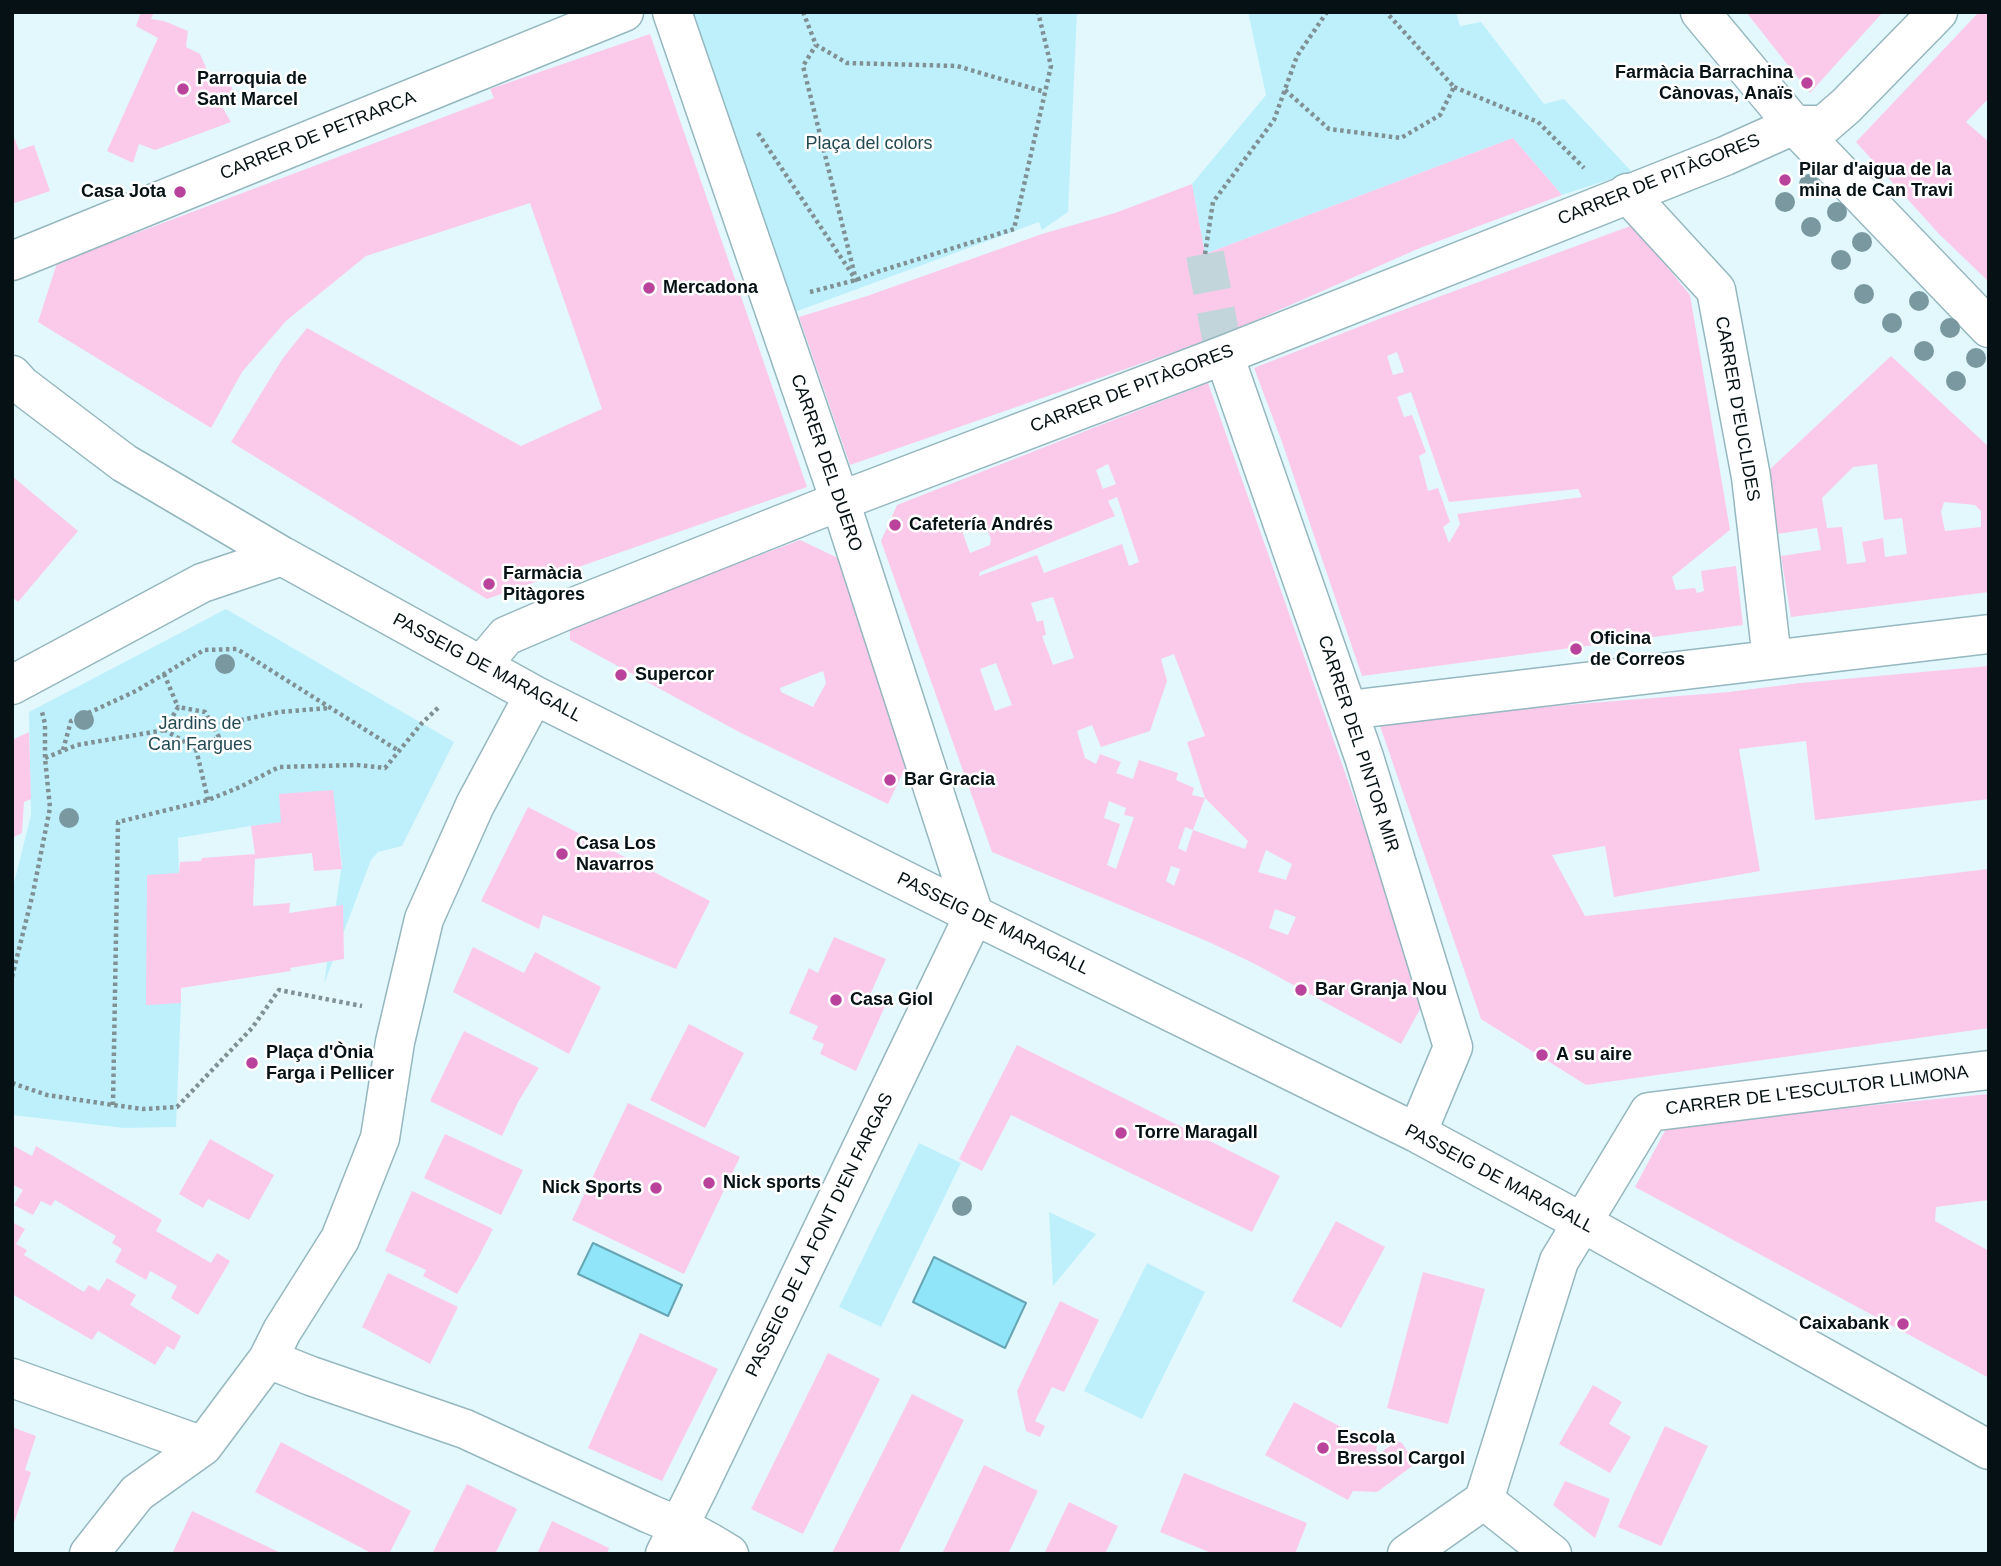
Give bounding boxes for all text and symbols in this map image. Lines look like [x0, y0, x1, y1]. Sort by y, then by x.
place label: Farmàcia Barrachina Cànovas, Anaïs [1615, 62, 1793, 104]
place label: Parroquia de Sant Marcel [197, 68, 307, 110]
marker: Farmàcia Barrachina Cànovas, Anaïs [1799, 75, 1815, 91]
marker: Parroquia de Sant Marcel [175, 81, 191, 97]
street label: CARRER DE PETRARCA [217, 87, 419, 185]
street label: CARRER DE PITÀGORES [1555, 130, 1763, 230]
park label: Plaça del colors [805, 133, 933, 155]
place label: Pilar d'aigua de la mina de Can Travi [1799, 159, 1953, 202]
marker: Pilar d'aigua de la mina de Can Travi [1777, 172, 1793, 188]
place label: Casa Jota [81, 181, 166, 203]
marker: Casa Jota [172, 184, 188, 200]
place label: Mercadona [663, 277, 758, 299]
marker: Mercadona [641, 280, 657, 296]
street label: CARRER D'EUCLIDES [1710, 315, 1764, 503]
street label: CARRER DE PITÀGORES [1027, 340, 1237, 438]
street label: CARRER DEL DUERO [786, 372, 866, 554]
place label: Cafetería Andrés [909, 514, 1053, 536]
marker: Cafetería Andrés [887, 517, 903, 533]
place label: Farmàcia Pitàgores [503, 563, 585, 606]
marker: Farmàcia Pitàgores [481, 576, 497, 592]
street label: PASSEIG DE MARAGALL [389, 609, 585, 727]
place label: Oficina de Correos [1590, 628, 1685, 670]
street label: CARRER DEL PINTOR MIR [1313, 633, 1403, 855]
marker: Oficina de Correos [1568, 641, 1584, 657]
place label: Supercor [635, 664, 714, 686]
marker: Supercor [613, 667, 629, 683]
park label: Jardins de Can Fargues [148, 713, 252, 756]
place label: Bar Gracia [904, 769, 995, 791]
marker: Bar Gracia [882, 772, 898, 788]
place label: Casa Los Navarros [576, 833, 656, 876]
marker: Casa Los Navarros [554, 846, 570, 862]
street label: PASSEIG DE MARAGALL [894, 868, 1092, 980]
place label: Bar Granja Nou [1315, 979, 1447, 1001]
marker: Bar Granja Nou [1293, 982, 1309, 998]
place label: Casa Giol [850, 989, 933, 1011]
marker: Casa Giol [828, 992, 844, 1008]
place label: Plaça d'Ònia Farga i Pellicer [266, 1042, 394, 1084]
place label: A su aire [1556, 1044, 1632, 1066]
marker: A su aire [1534, 1047, 1550, 1063]
marker: Plaça d'Ònia Farga i Pellicer [244, 1055, 260, 1071]
street label: CARRER DE L'ESCULTOR LLIMONA [1664, 1062, 1970, 1120]
street label: PASSEIG DE LA FONT D'EN FARGAS [742, 1090, 898, 1380]
street label: PASSEIG DE MARAGALL [1401, 1120, 1597, 1238]
place label: Torre Maragall [1135, 1122, 1258, 1144]
marker: Torre Maragall [1113, 1125, 1129, 1141]
place label: Nick sports [723, 1172, 821, 1194]
marker: Nick sports [701, 1175, 717, 1191]
place label: Nick Sports [542, 1177, 642, 1199]
marker: Nick Sports [648, 1180, 664, 1196]
place label: Caixabank [1799, 1313, 1889, 1335]
marker: Caixabank [1895, 1316, 1911, 1332]
place label: Escola Bressol Cargol [1337, 1427, 1465, 1470]
marker: Escola Bressol Cargol [1315, 1440, 1331, 1456]

